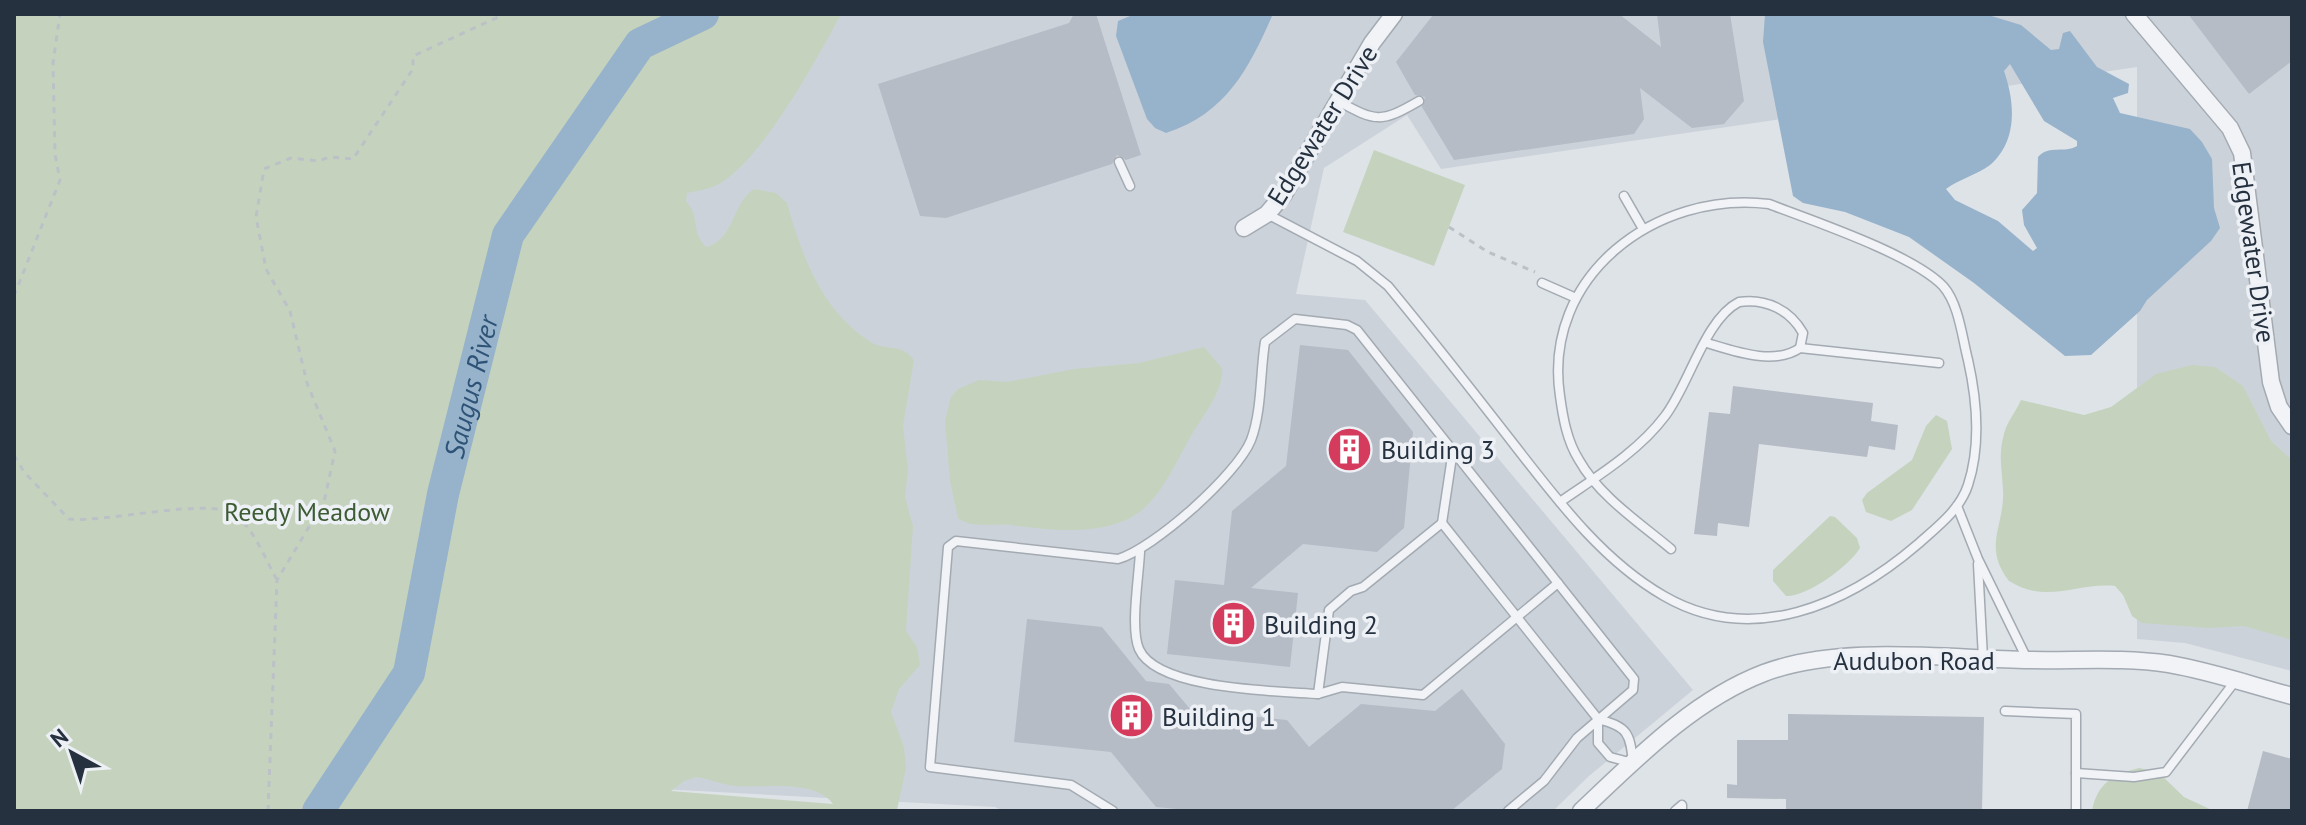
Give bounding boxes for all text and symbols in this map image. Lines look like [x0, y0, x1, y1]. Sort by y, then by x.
street label: Edgewater Drive [1260, 39, 1384, 211]
street label: Edgewater Drive [2225, 159, 2283, 345]
water label: Saugus River [434, 310, 506, 462]
building icon: Building 3 [1326, 425, 1374, 473]
place label: Building 3 [1381, 433, 1495, 466]
park label: Reedy Meadow [224, 495, 390, 528]
building icon: Building 2 [1209, 600, 1257, 648]
place label: Building 2 [1264, 608, 1378, 641]
street label: Audubon Road [1833, 644, 1995, 677]
building icon: Building 1 [1107, 692, 1155, 740]
place label: Building 1 [1162, 700, 1276, 733]
north arrow [32, 713, 112, 793]
text: N [45, 722, 74, 753]

